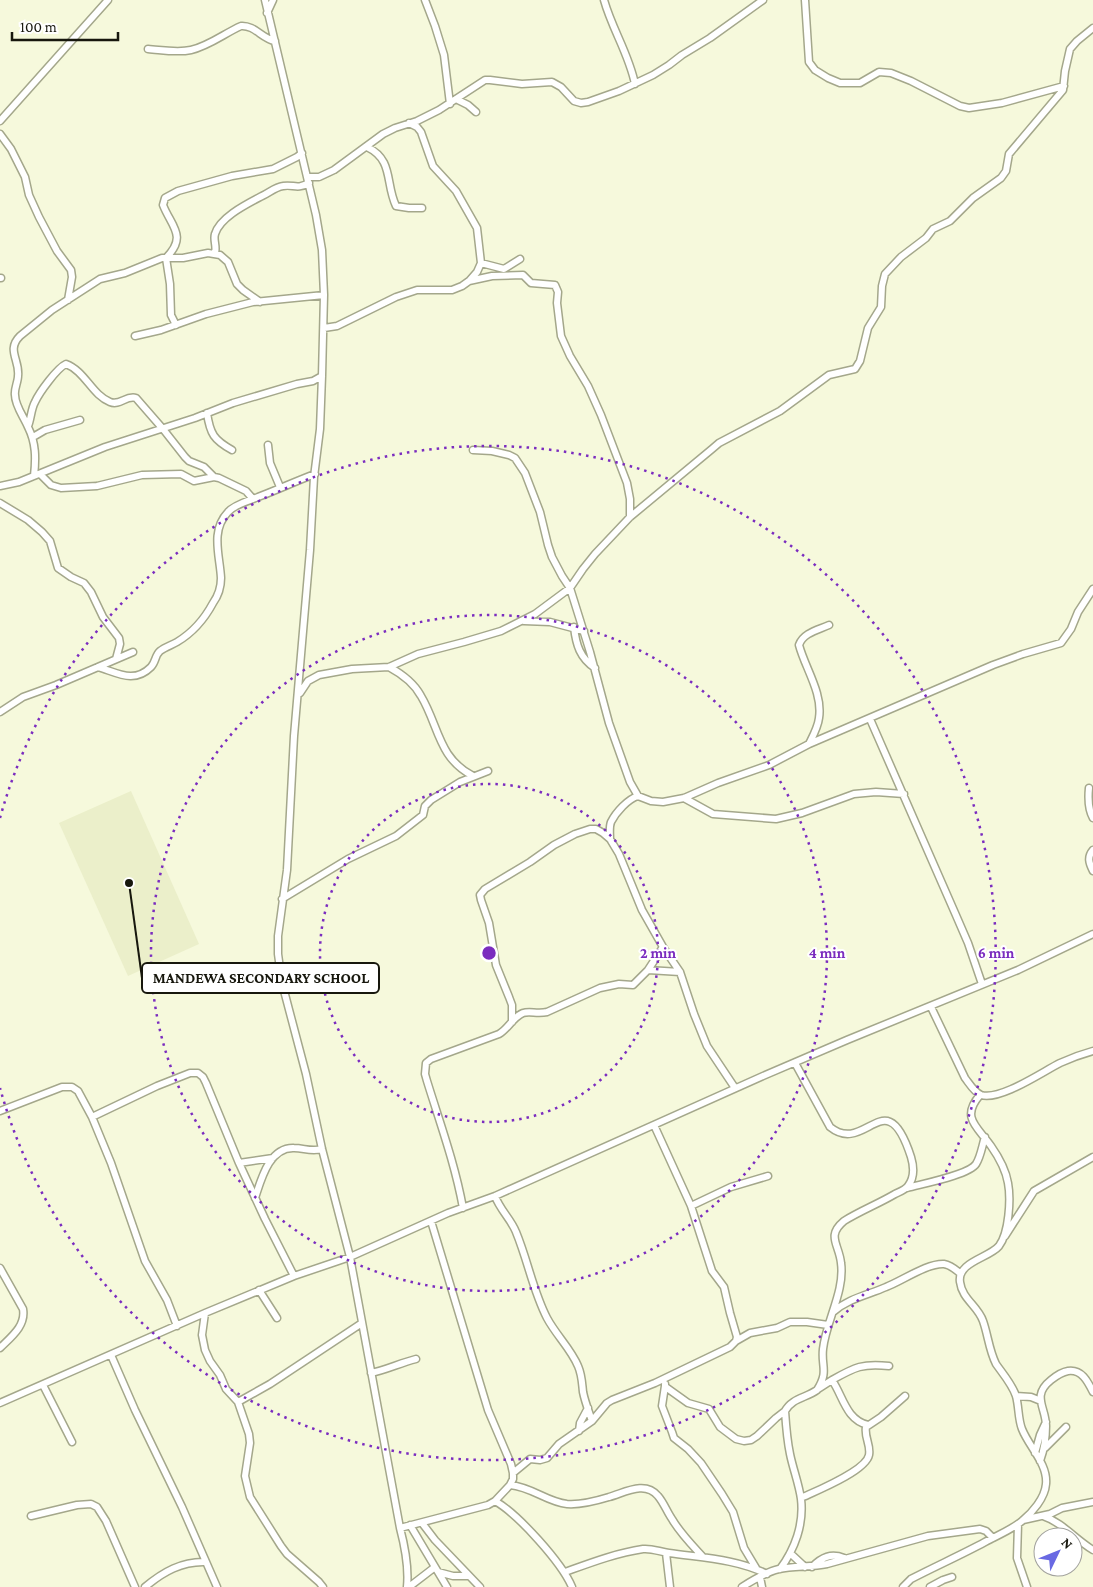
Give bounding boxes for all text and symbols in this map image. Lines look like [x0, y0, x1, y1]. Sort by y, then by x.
scale bar [12, 10, 119, 42]
text: 100 m [20, 19, 57, 35]
centre of rings [480, 944, 498, 962]
text: 2 min [640, 945, 676, 961]
text: 4 min [809, 945, 846, 961]
text: 6 min [978, 945, 1015, 961]
callout: MANDEWA SECONDARY SCHOOL [142, 963, 379, 993]
text: MANDEWA SECONDARY SCHOOL [153, 970, 370, 986]
north arrow [1033, 1527, 1083, 1577]
text: N [1058, 1534, 1077, 1552]

